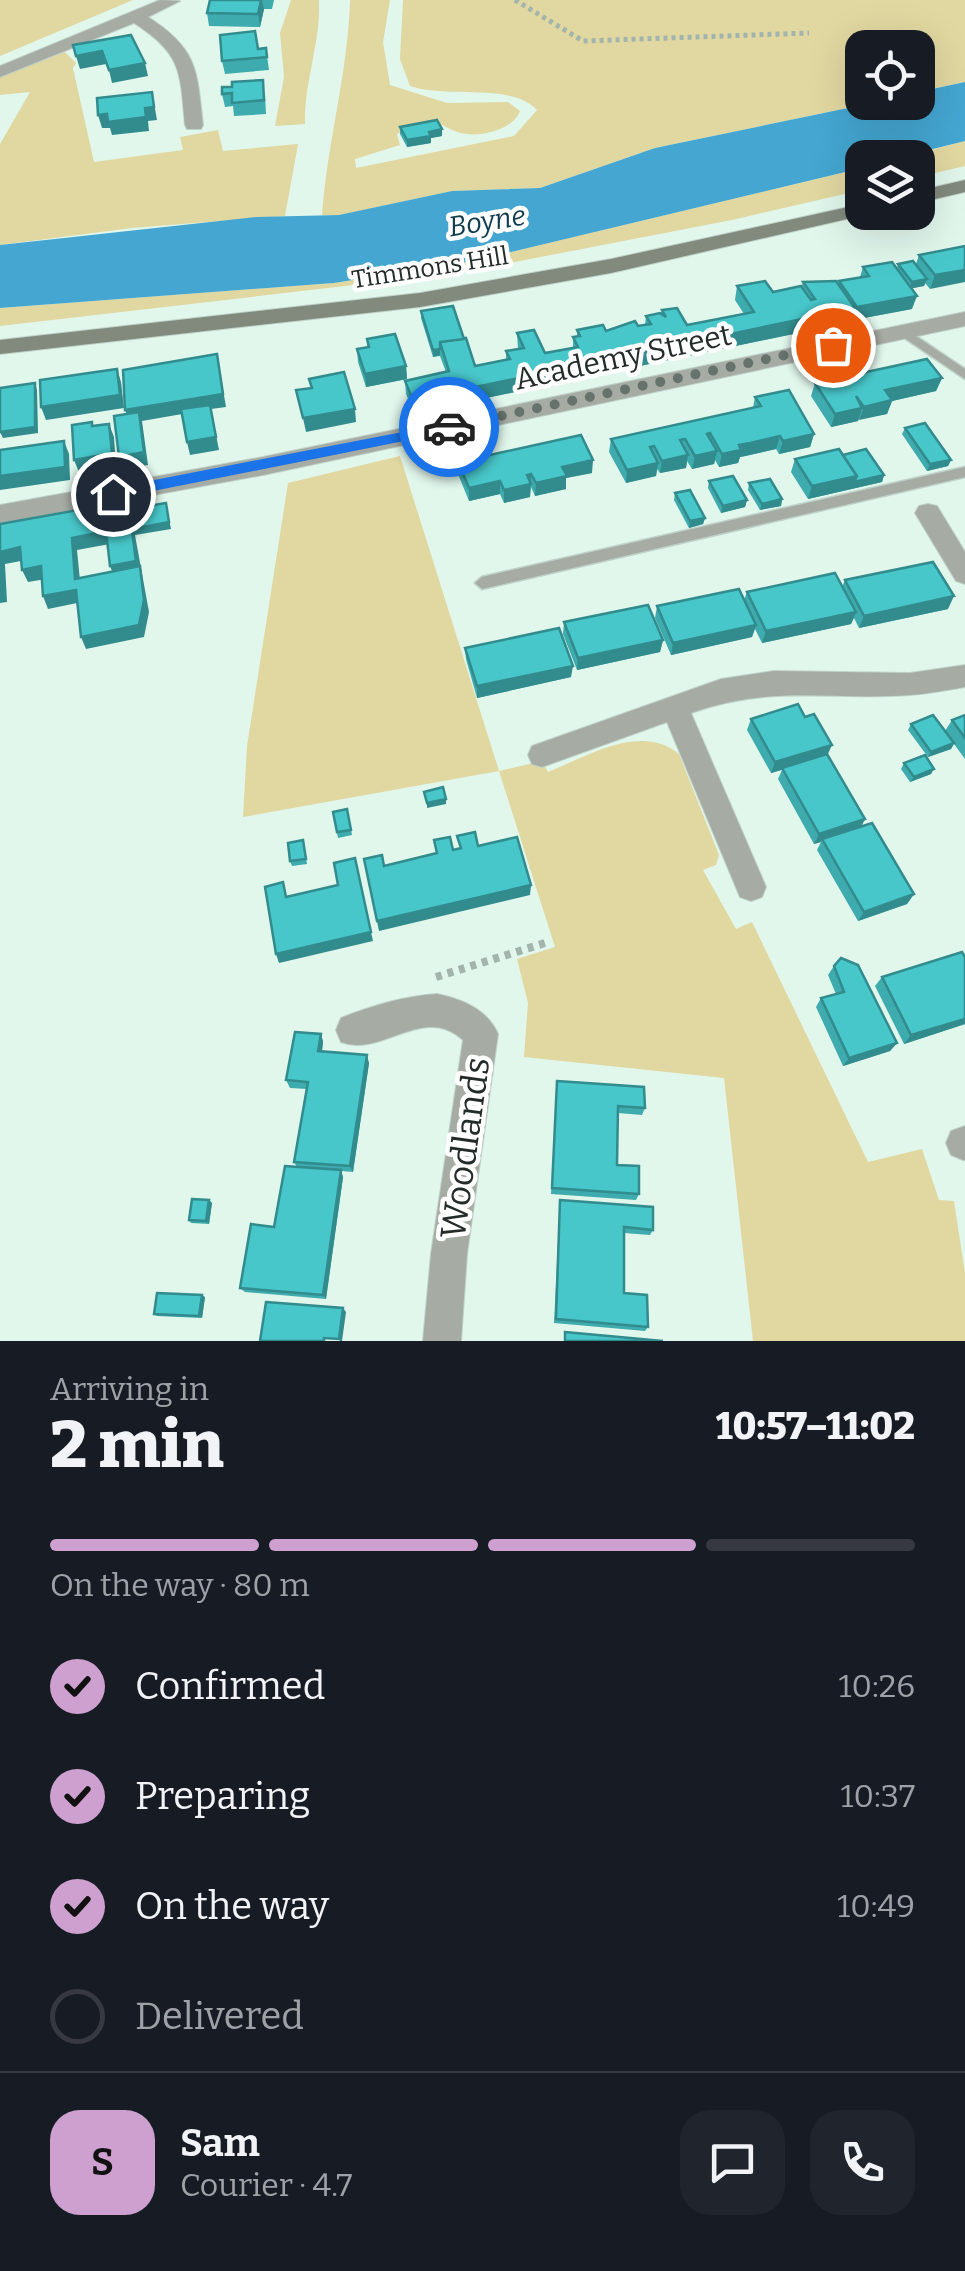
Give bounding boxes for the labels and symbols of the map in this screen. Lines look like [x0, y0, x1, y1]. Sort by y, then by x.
water label: Boyne [446, 199, 528, 243]
street label: Timmons Hill [350, 241, 510, 295]
pin [791, 303, 876, 388]
street label: Academy Street [511, 316, 735, 398]
courier [399, 377, 499, 477]
pin [71, 452, 156, 537]
street label: Woodlands [431, 1055, 499, 1241]

